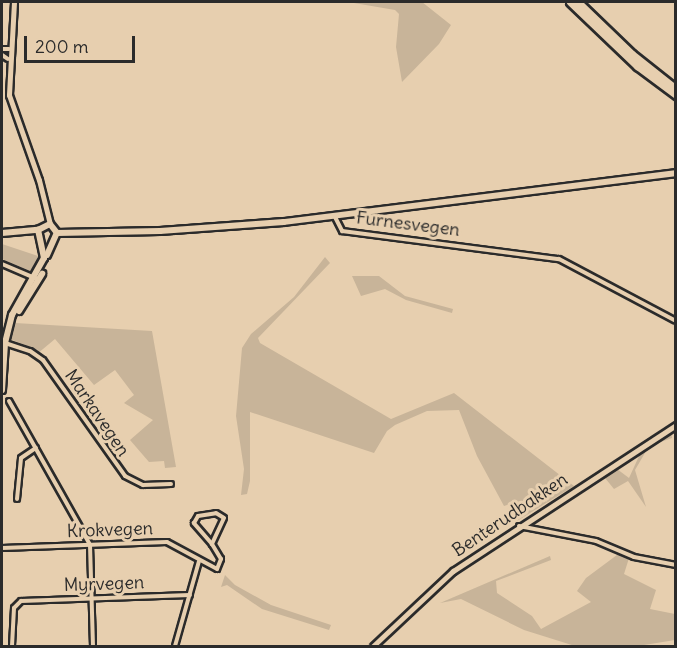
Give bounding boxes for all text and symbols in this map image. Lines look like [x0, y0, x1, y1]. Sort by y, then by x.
scale bar [27, 24, 138, 62]
text: 200 m [35, 35, 89, 58]
street label: Furnesvegen [355, 207, 461, 241]
street label: Markavegen [60, 365, 134, 461]
street label: Benterudbakken [448, 469, 572, 561]
street label: Krokvegen [67, 518, 153, 542]
street label: Myrvegen [63, 572, 145, 596]

